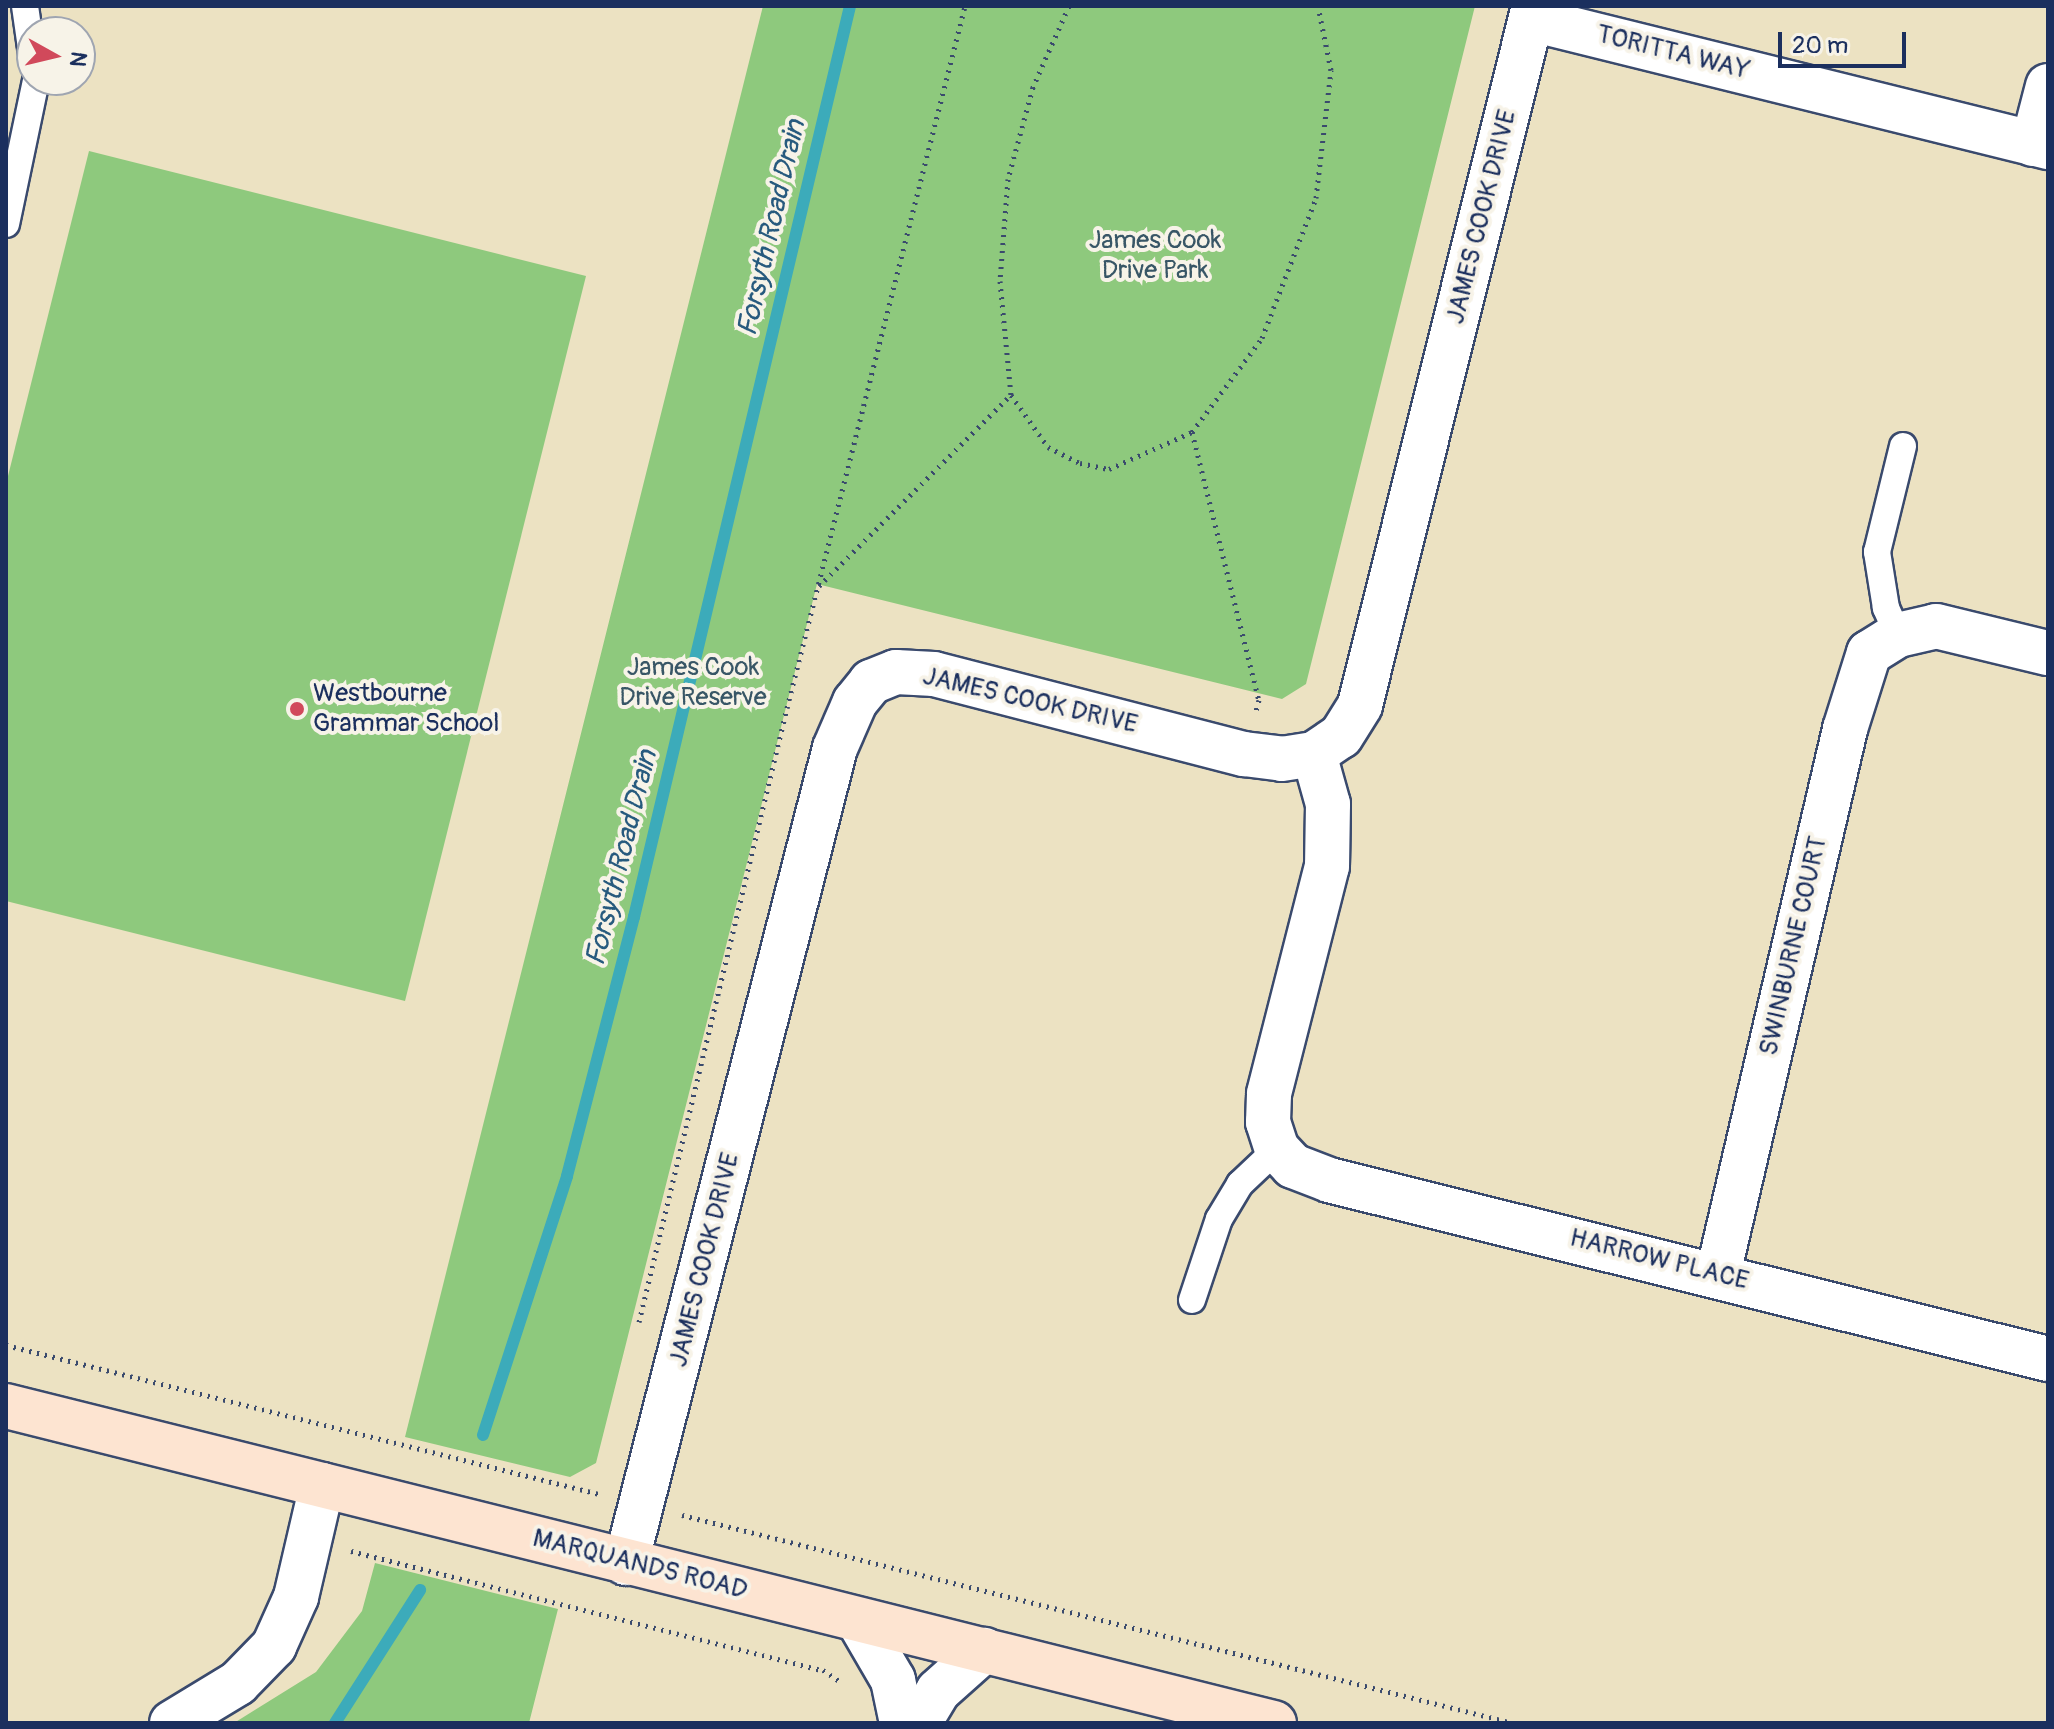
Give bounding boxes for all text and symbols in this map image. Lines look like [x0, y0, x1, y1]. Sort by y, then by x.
north arrow [16, 16, 96, 96]
scale bar [1782, 16, 1910, 66]
street label: TORITTA WAY [1593, 19, 1753, 87]
text: 20 m [1792, 31, 1848, 60]
text: N [63, 50, 93, 68]
street label: JAMES COOK DRIVE [1440, 107, 1524, 327]
water label: Forsyth Road Drain [731, 117, 813, 339]
park label: James Cook Drive Park [1089, 225, 1221, 286]
park label: James Cook Drive Reserve [619, 652, 767, 714]
street label: JAMES COOK DRIVE [920, 661, 1140, 741]
place label: Westbourne Grammar School [313, 678, 499, 740]
marker: Westbourne Grammar School [288, 700, 306, 718]
water label: Forsyth Road Drain [579, 747, 665, 969]
street label: SWINBURNE COURT [1754, 833, 1834, 1059]
street label: JAMES COOK DRIVE [663, 1150, 747, 1370]
street label: HARROW PLACE [1566, 1223, 1752, 1297]
street label: MARQUANDS ROAD [529, 1523, 751, 1607]

